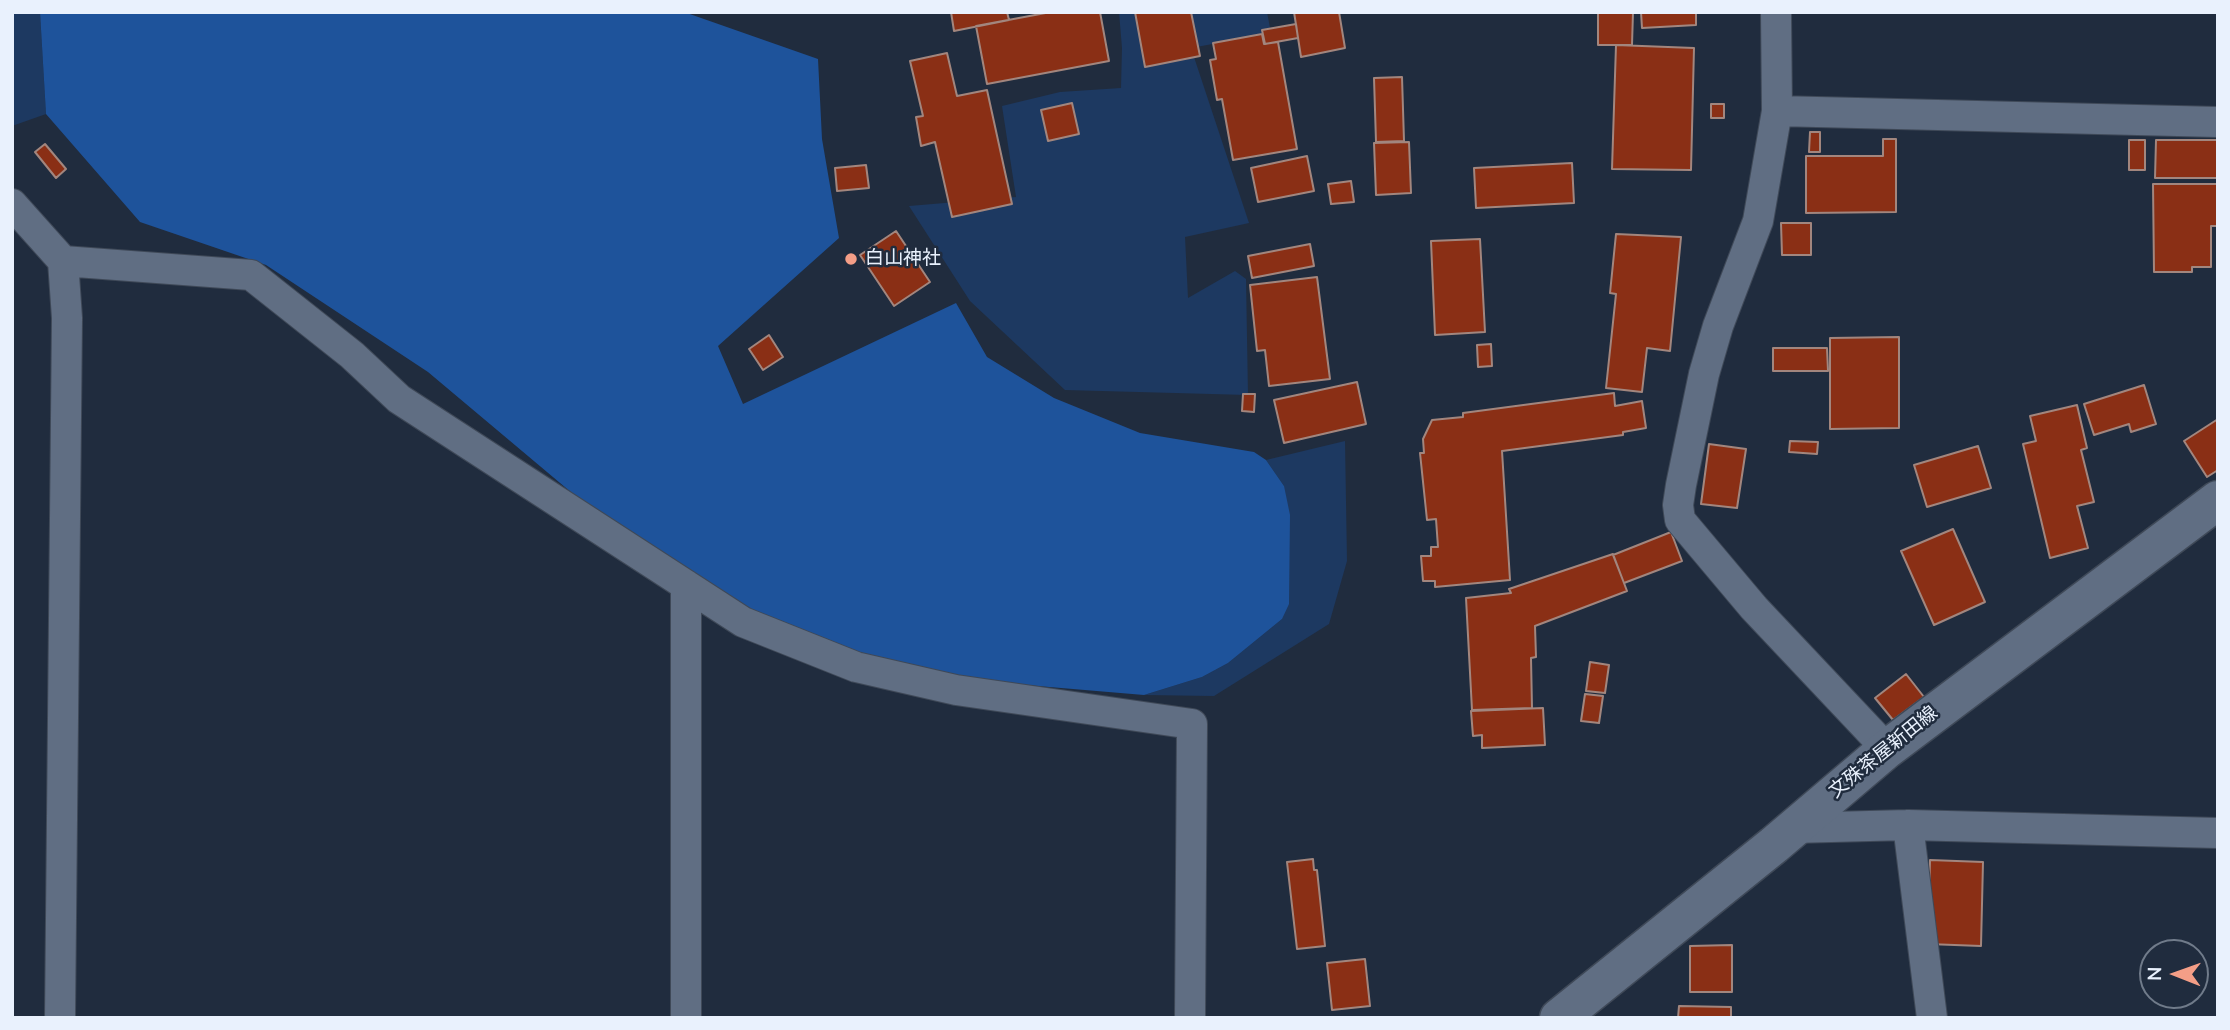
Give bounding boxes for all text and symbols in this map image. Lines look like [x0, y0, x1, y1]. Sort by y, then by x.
place label: 白山神社 [865, 248, 941, 270]
marker: 白山神社 [843, 251, 859, 267]
street label: 文殊茶屋新田線 [1825, 702, 1943, 804]
north arrow [2139, 939, 2209, 1009]
text: N [2142, 966, 2168, 981]

